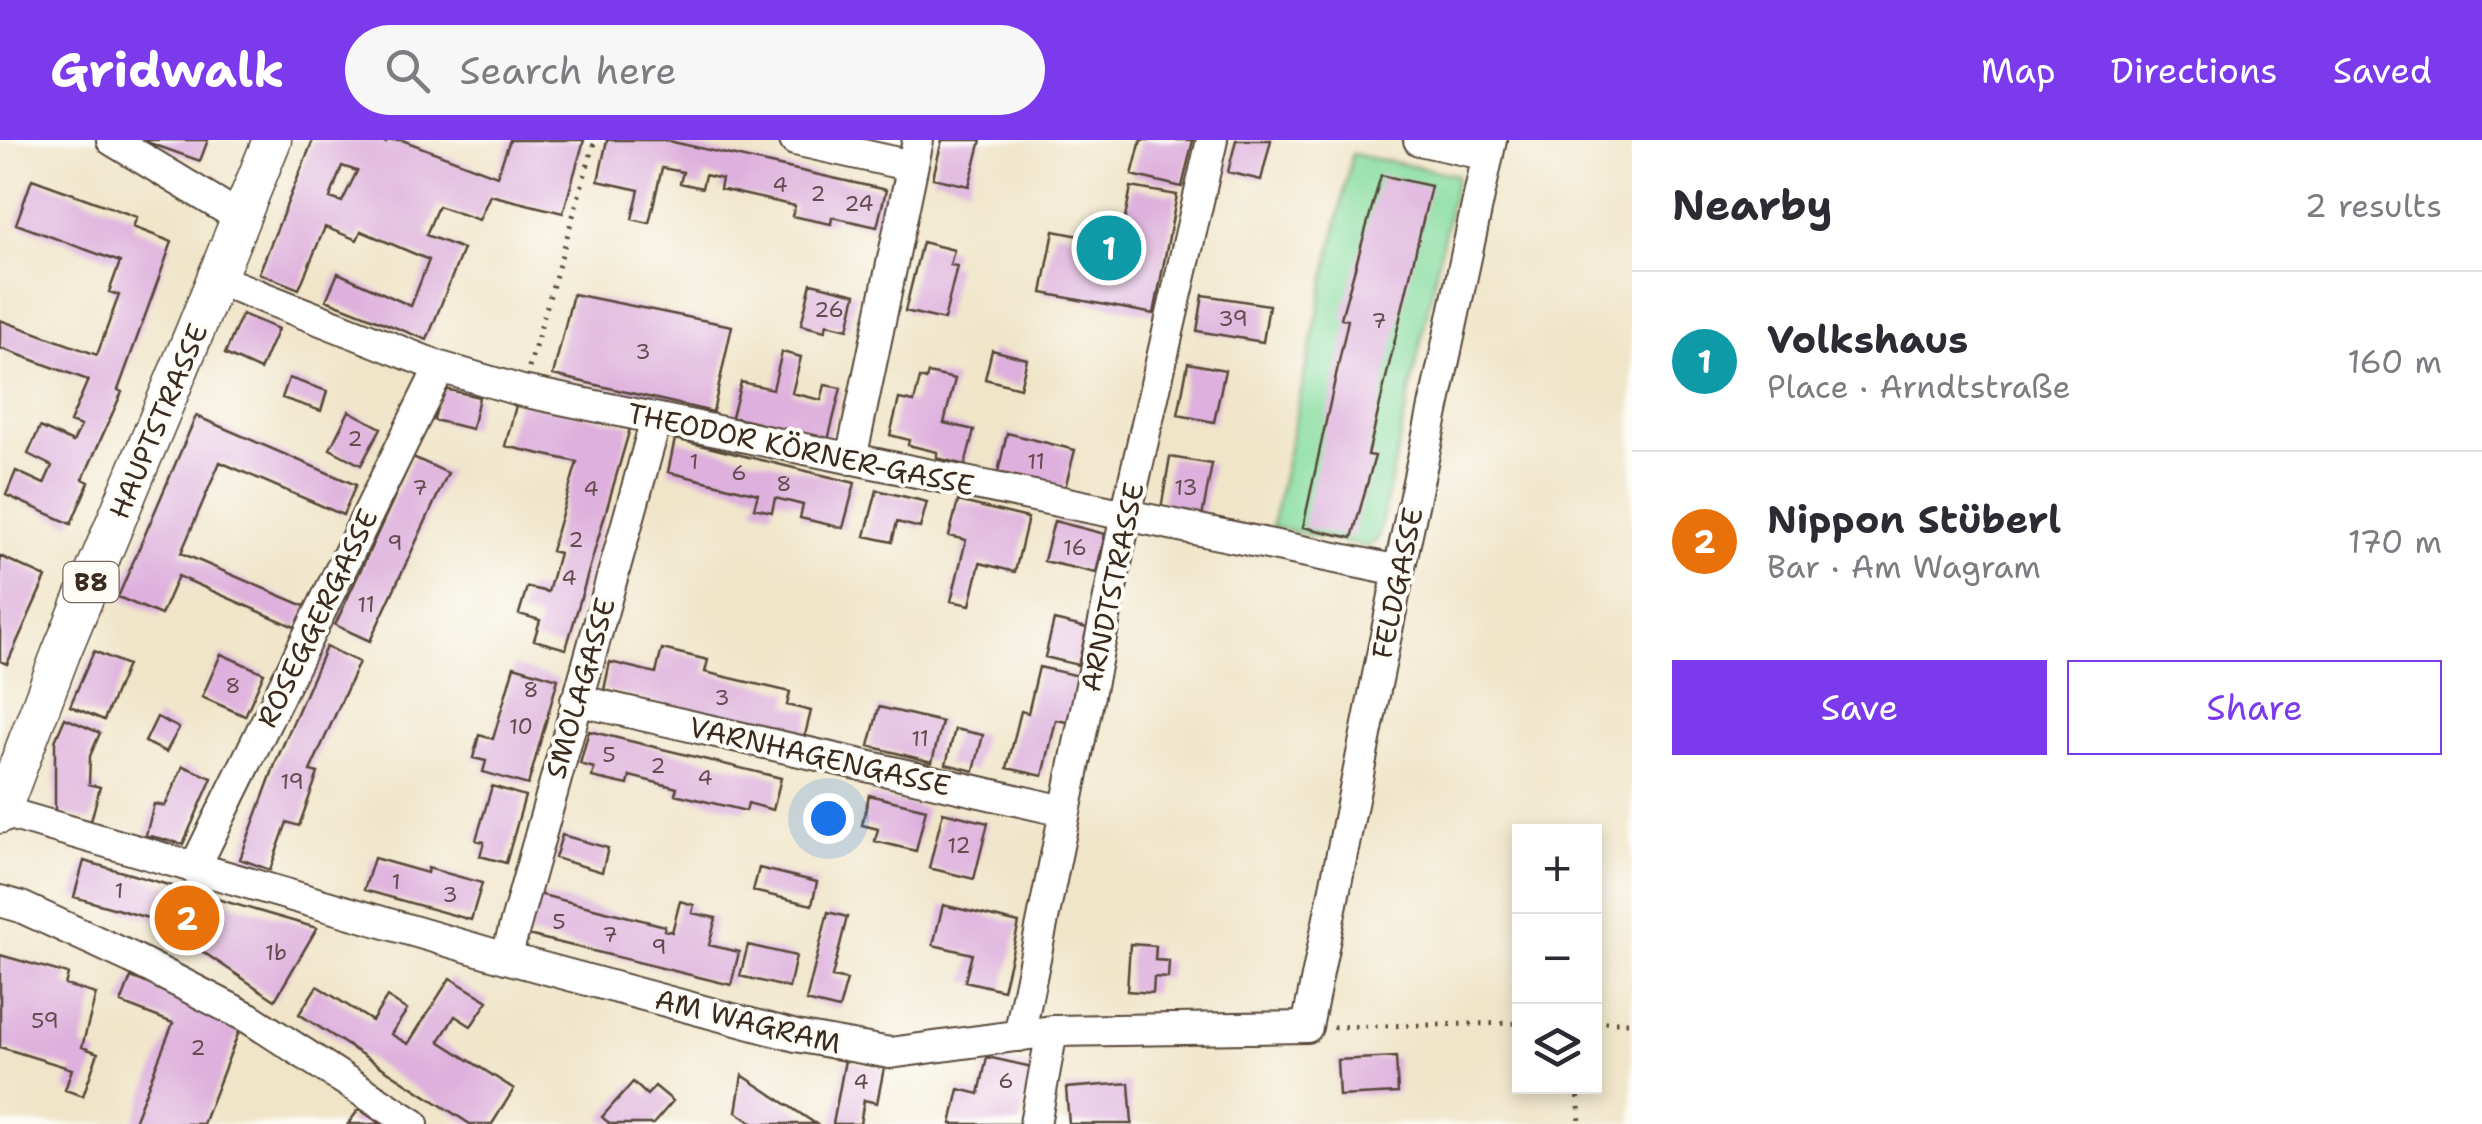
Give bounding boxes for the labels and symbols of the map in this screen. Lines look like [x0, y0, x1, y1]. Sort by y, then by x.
house number: 4 [772, 170, 788, 199]
house number: 2 [810, 179, 826, 208]
house number: 24 [844, 189, 874, 218]
pin: 1 [1076, 210, 1142, 286]
house number: 26 [814, 295, 844, 324]
house number: 39 [1218, 304, 1248, 333]
house number: 7 [1371, 306, 1387, 335]
street label: HAUPTSTRASSE [100, 317, 216, 525]
house number: 3 [635, 337, 651, 366]
street label: THEODOR KÖRNER-GASSE [624, 394, 978, 504]
house number: 2 [347, 424, 363, 453]
house number: 1 [689, 447, 699, 476]
house number: 11 [1027, 447, 1045, 476]
house number: 6 [731, 458, 747, 487]
house number: 8 [776, 469, 792, 498]
house number: 7 [412, 473, 428, 502]
house number: 13 [1174, 473, 1198, 502]
house number: 4 [583, 474, 599, 503]
street label: ARNDTSTRASSE [1071, 479, 1153, 695]
street label: ROSEGGERGASSE [248, 502, 386, 734]
street label: FELDGASSE [1362, 504, 1432, 662]
house number: 2 [568, 525, 584, 554]
house number: 9 [387, 528, 403, 557]
house number: 16 [1063, 533, 1087, 562]
road number: B8 [64, 562, 118, 602]
house number: 4 [561, 563, 577, 592]
house number: 11 [357, 590, 375, 619]
street label: SMOLAGASSE [536, 593, 624, 783]
house number: 8 [225, 671, 241, 700]
house number: 8 [523, 675, 539, 704]
house number: 3 [714, 683, 730, 712]
street label: VARNHAGENGASSE [685, 707, 955, 805]
house number: 10 [509, 712, 533, 741]
house number: 11 [911, 724, 929, 753]
house number: 5 [602, 740, 616, 769]
house number: 2 [650, 751, 666, 780]
house number: 4 [697, 763, 713, 792]
house number: 19 [280, 767, 304, 796]
your location [803, 793, 854, 844]
house number: 12 [947, 831, 971, 860]
house number: 1 [391, 867, 401, 896]
house number: 1 [114, 876, 124, 905]
pin: 2 [154, 880, 220, 956]
house number: 3 [442, 880, 458, 909]
house number: 5 [552, 907, 566, 936]
house number: 7 [602, 920, 618, 949]
house number: 9 [651, 932, 667, 961]
house number: 1b [265, 938, 287, 967]
street label: AM WAGRAM [651, 980, 845, 1062]
house number: 59 [31, 1006, 59, 1035]
house number: 2 [190, 1033, 206, 1062]
house number: 6 [998, 1066, 1014, 1095]
house number: 4 [853, 1067, 869, 1096]

